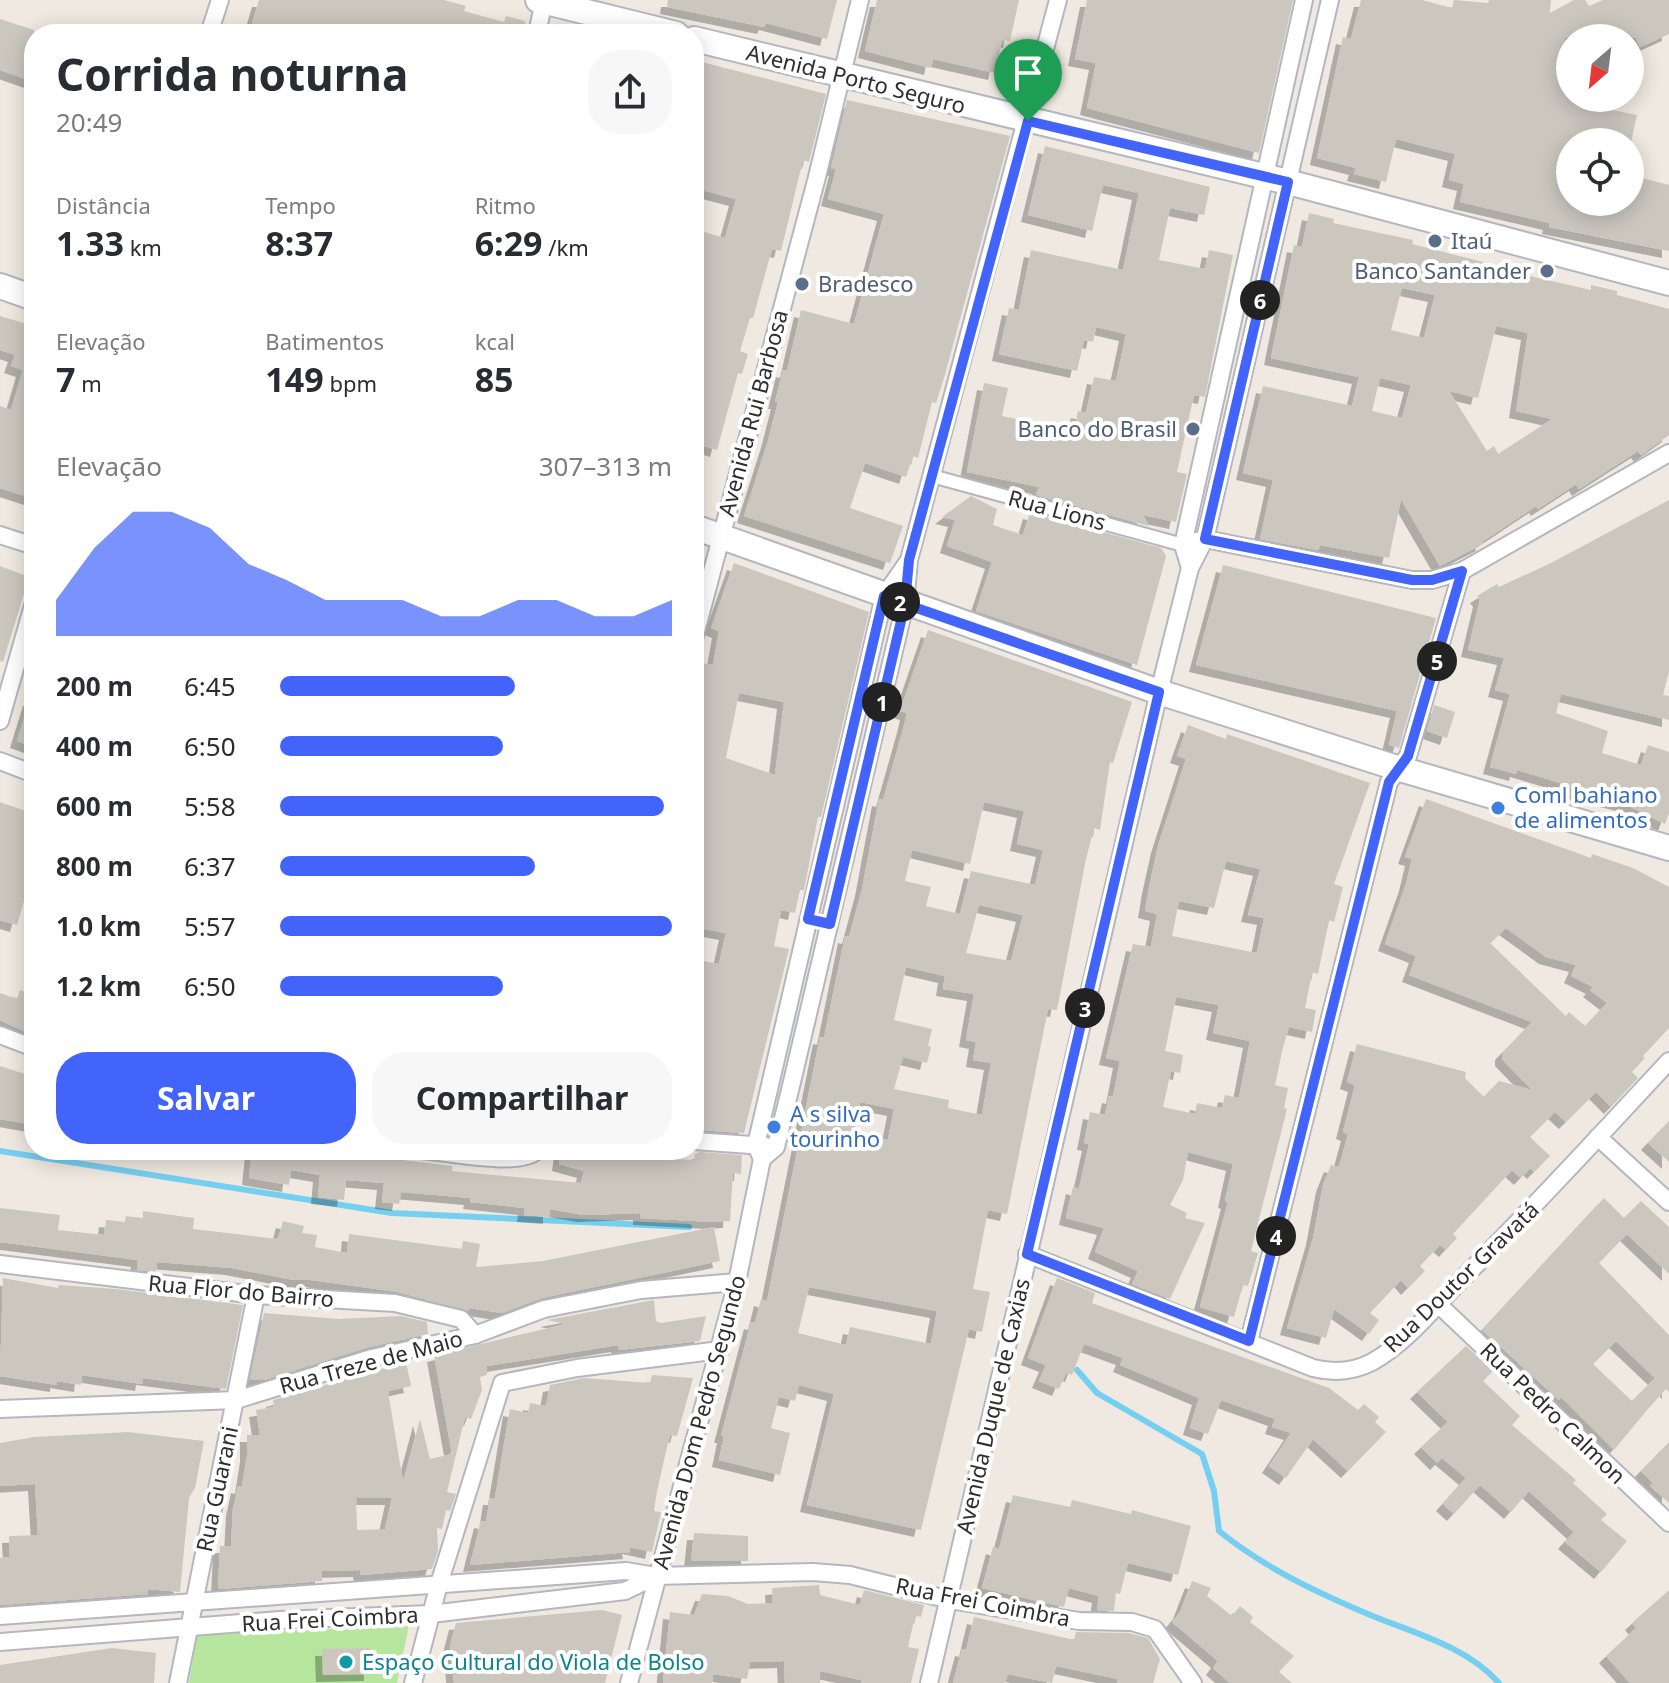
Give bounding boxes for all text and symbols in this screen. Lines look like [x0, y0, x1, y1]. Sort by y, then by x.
north arrow [1556, 24, 1644, 112]
map controls [1556, 24, 1644, 216]
street label: Avenida Porto Seguro [744, 36, 969, 120]
pin [994, 39, 1062, 121]
text: Corrida noturna [56, 44, 408, 104]
button: share [588, 50, 672, 134]
icon: arrive [1006, 51, 1050, 95]
text: 20:49 [56, 104, 122, 140]
button: locate [1556, 128, 1644, 216]
text: Distância [56, 190, 151, 220]
text: Tempo [265, 190, 336, 220]
text: Ritmo [475, 190, 536, 220]
text: 1.33 [56, 220, 124, 266]
text: 8:37 [265, 220, 333, 266]
text: 6:29 [475, 220, 543, 266]
place label: Itaú [1451, 225, 1492, 255]
text: km [124, 232, 162, 262]
text: /km [543, 232, 589, 262]
marker: Itaú [1426, 232, 1444, 250]
place label: Banco Santander [1354, 255, 1531, 285]
marker: Banco Santander [1538, 262, 1556, 280]
place label: Bradesco [818, 268, 914, 298]
marker: Bradesco [793, 275, 811, 293]
pin: 6 [1240, 280, 1280, 320]
text: 6 [1254, 285, 1266, 315]
street label: Avenida Rui Barbosa [710, 306, 794, 519]
text: Elevação [56, 326, 146, 356]
text: Batimentos [265, 326, 384, 356]
text: kcal [475, 326, 515, 356]
text: 7 [56, 356, 75, 402]
text: 149 [265, 356, 324, 402]
text: 85 [475, 356, 514, 402]
text: m [75, 368, 102, 398]
text: bpm [324, 368, 377, 398]
place label: Banco do Brasil [1017, 413, 1177, 443]
marker: Banco do Brasil [1184, 420, 1202, 438]
text: Elevação [56, 448, 162, 484]
text: 307–313 m [539, 448, 672, 484]
street label: Rua Lions [1005, 482, 1109, 536]
pin: 2 [880, 582, 920, 622]
text: 2 [894, 587, 906, 617]
pin: 5 [1417, 641, 1457, 681]
text: 5 [1431, 646, 1443, 676]
text: 200 m [56, 668, 133, 704]
text: 6:45 [184, 668, 236, 704]
pin: 1 [862, 682, 902, 722]
text: 1 [876, 687, 888, 717]
text: 400 m [56, 728, 133, 764]
text: 6:50 [184, 728, 236, 764]
place label: Coml bahiano de alimentos [1514, 779, 1658, 834]
text: 600 m [56, 788, 133, 824]
text: 5:58 [184, 788, 236, 824]
marker: Coml bahiano de alimentos [1489, 799, 1507, 817]
text: 800 m [56, 848, 133, 884]
text: 6:37 [184, 848, 236, 884]
text: 1.0 km [56, 908, 141, 944]
text: 5:57 [184, 908, 236, 944]
text: 1.2 km [56, 968, 141, 1004]
text: 6:50 [184, 968, 236, 1004]
pin: 3 [1065, 988, 1105, 1028]
text: 3 [1079, 993, 1091, 1023]
button: Salvar [56, 1052, 356, 1144]
button: Compartilhar [372, 1052, 672, 1144]
place label: A s silva tourinho [790, 1098, 880, 1153]
marker: A s silva tourinho [765, 1118, 783, 1136]
street label: Rua Doutor Gravatá [1376, 1194, 1545, 1358]
pin: 4 [1256, 1216, 1296, 1256]
text: 4 [1270, 1221, 1282, 1251]
street label: Rua Flor do Bairro [147, 1267, 335, 1313]
street label: Avenida Dom Pedro Segundo [644, 1271, 752, 1572]
street label: Avenida Duque de Caxias [948, 1275, 1036, 1537]
street label: Rua Treze de Maio [276, 1322, 466, 1400]
street label: Rua Pedro Calmon [1474, 1335, 1633, 1490]
street label: Rua Guarani [188, 1423, 244, 1554]
street label: Rua Frei Coimbra [893, 1569, 1073, 1633]
street label: Rua Frei Coimbra [241, 1598, 419, 1638]
place label: Espaço Cultural do Viola de Bolso [362, 1646, 705, 1676]
marker: Espaço Cultural do Viola de Bolso [337, 1653, 355, 1671]

